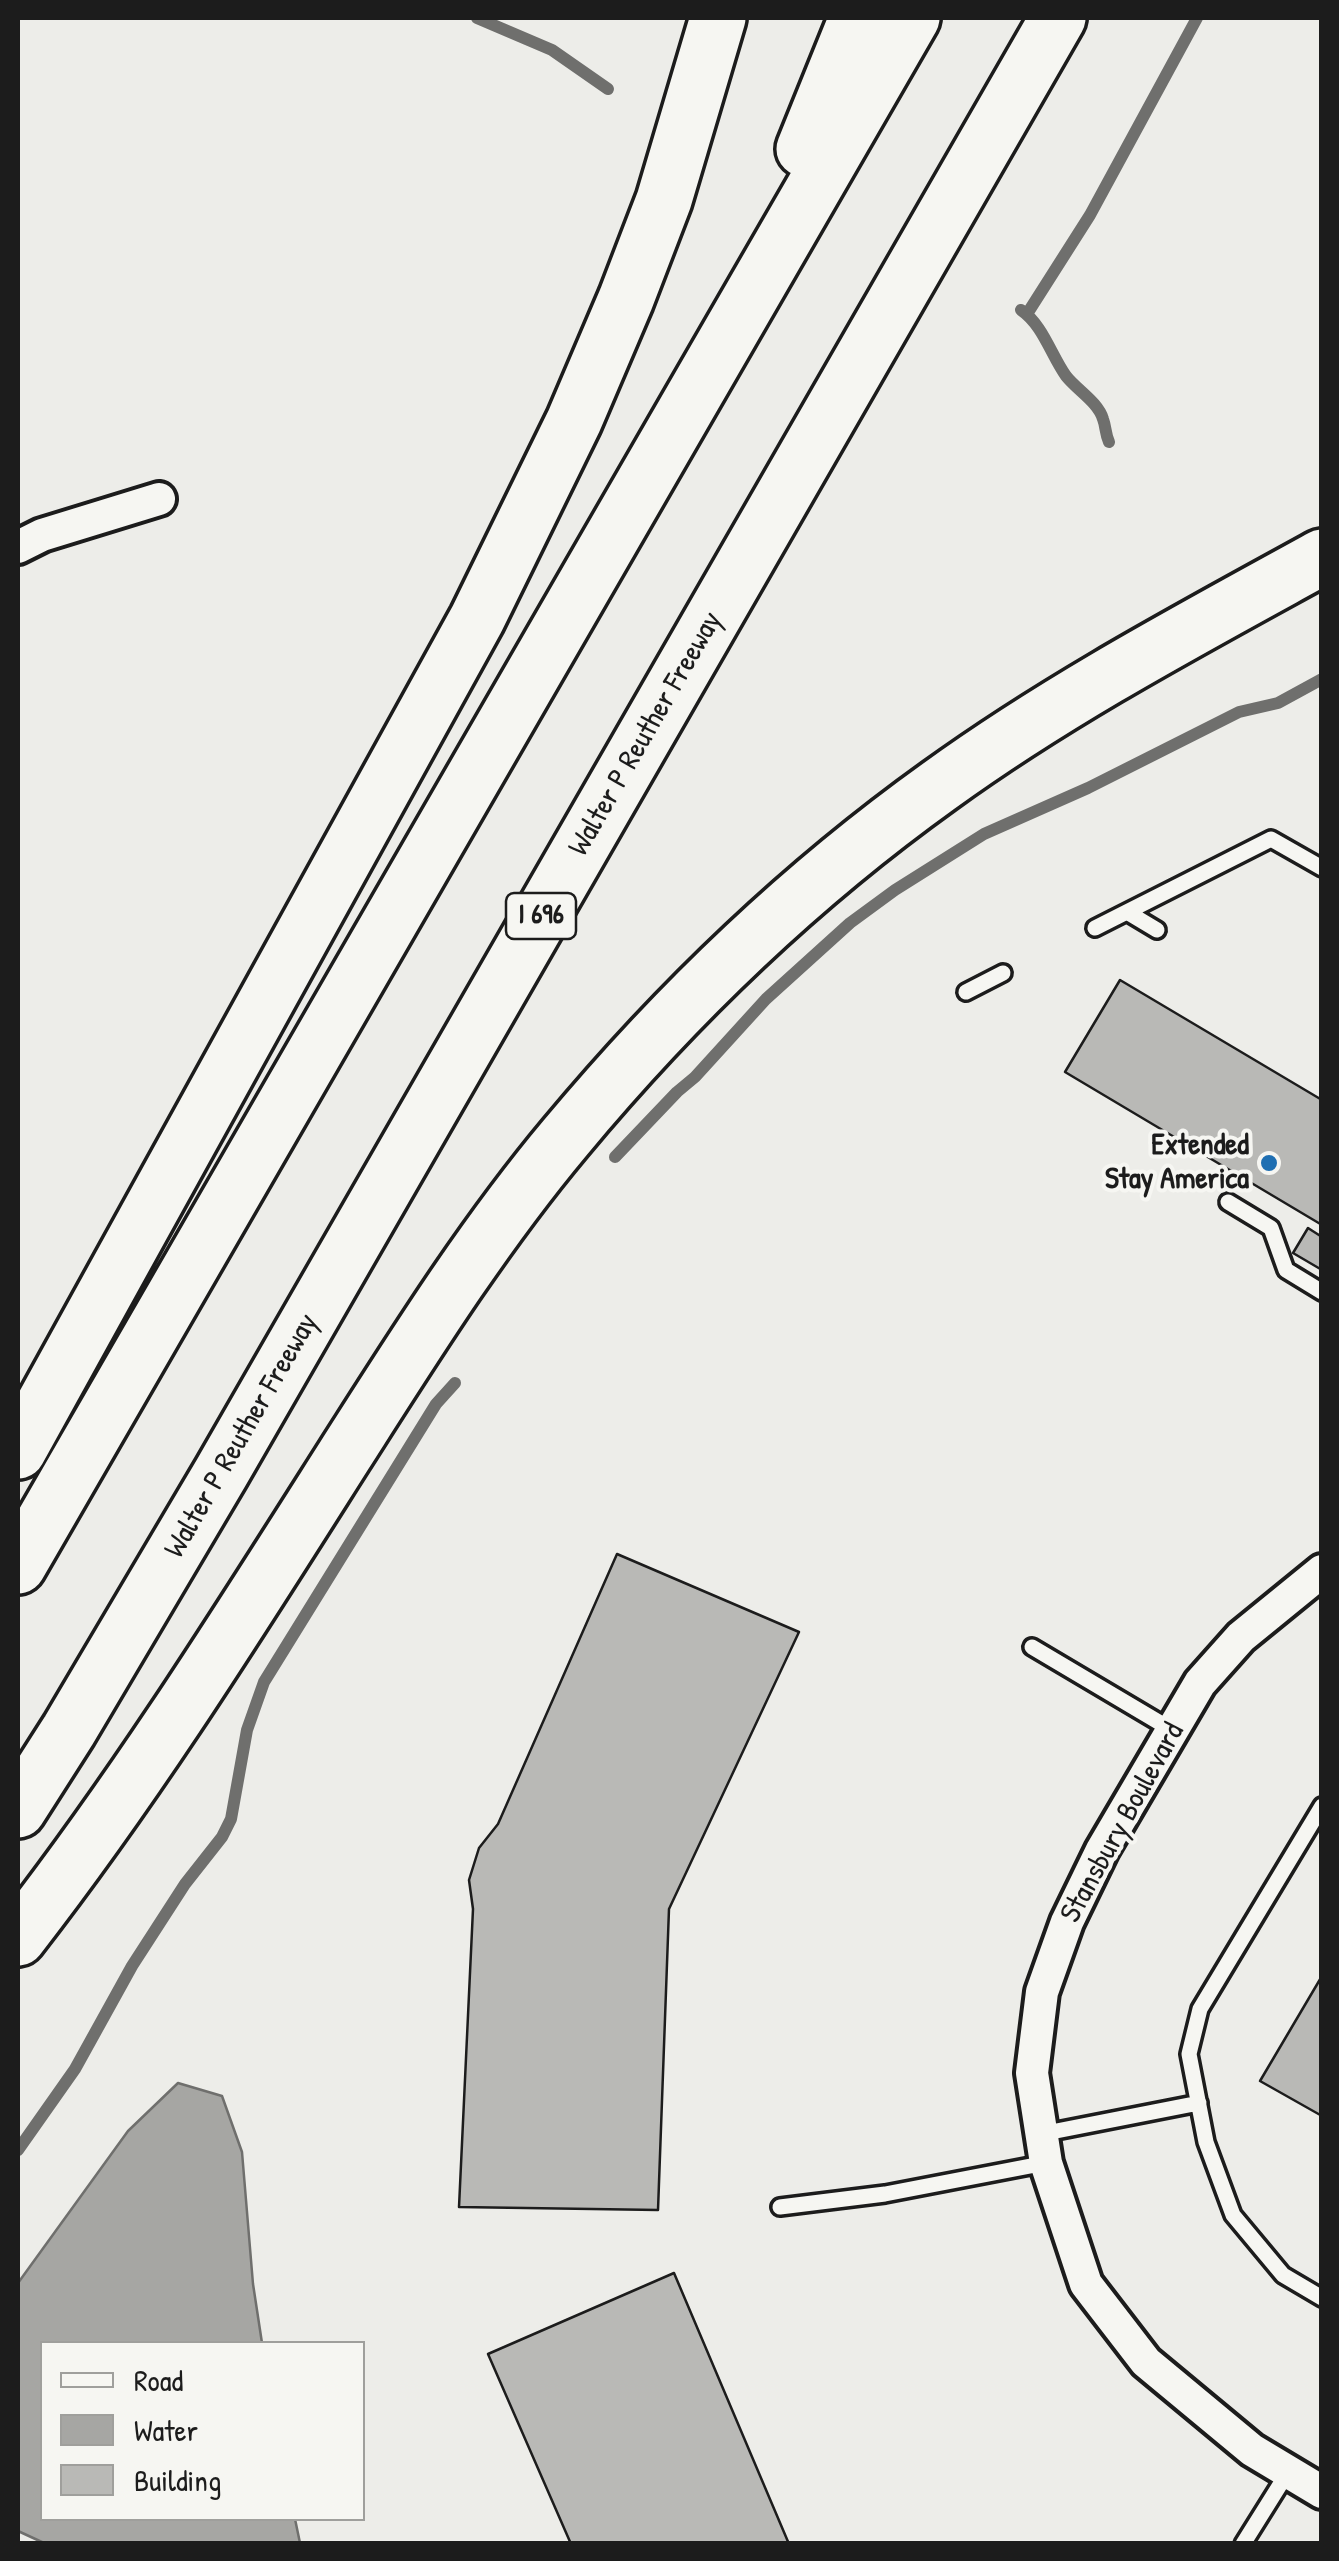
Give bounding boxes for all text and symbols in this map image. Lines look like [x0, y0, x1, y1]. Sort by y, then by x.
street label: Walter P Reuther Freeway [561, 605, 731, 863]
road number: I 696 [506, 893, 576, 939]
place label: Extended Stay America [1105, 1128, 1249, 1198]
marker: Extended Stay America [1258, 1152, 1280, 1174]
street label: Walter P Reuther Freeway [157, 1307, 327, 1565]
street label: Stansbury Boulevard [1053, 1717, 1193, 1929]
legend [40, 2341, 365, 2521]
text: Road [134, 2360, 183, 2400]
text: Water [134, 2410, 198, 2450]
text: Building [134, 2460, 221, 2500]

